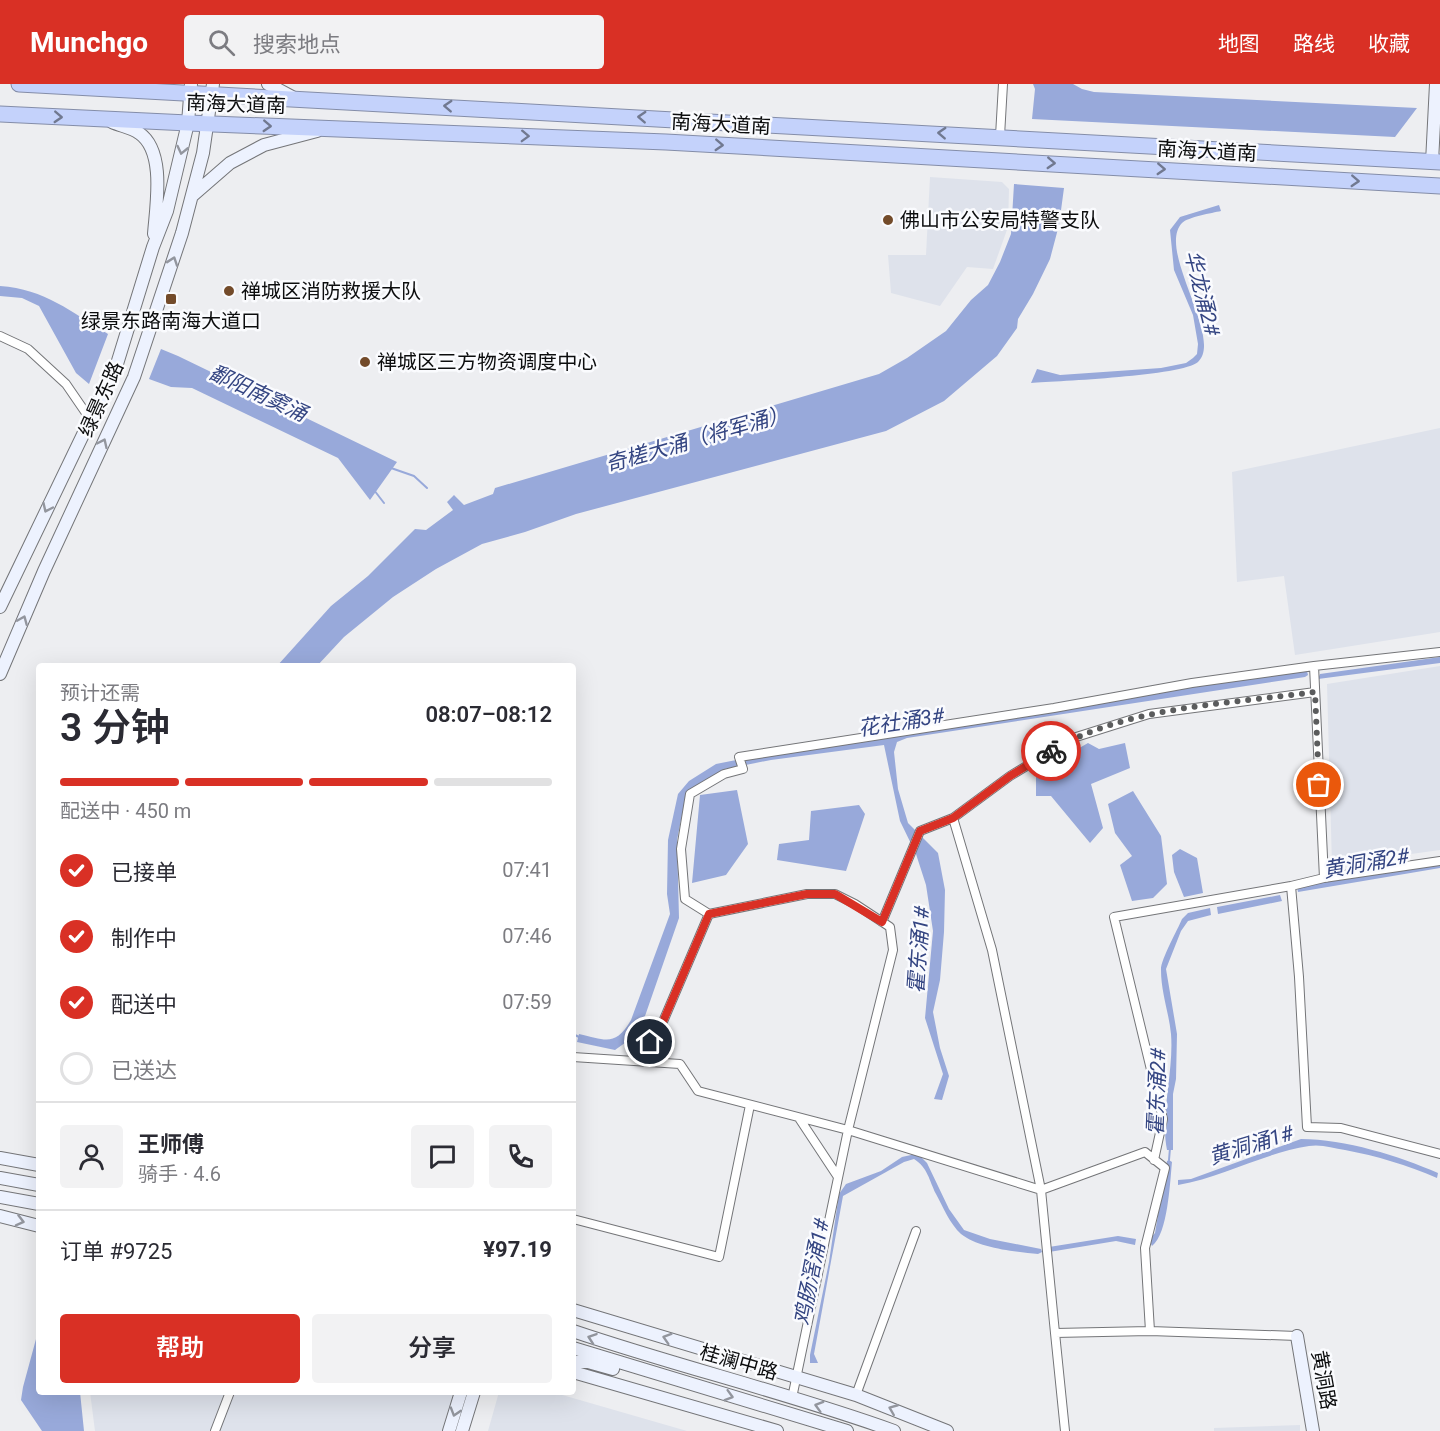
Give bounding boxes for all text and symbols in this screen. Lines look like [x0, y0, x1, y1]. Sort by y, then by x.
search box [184, 15, 604, 69]
text: Munchgo [30, 26, 148, 59]
icon: search [205, 26, 238, 59]
text: 搜索地点 [253, 32, 341, 57]
text: 地图 [1218, 32, 1260, 56]
text: 路线 [1293, 32, 1335, 56]
text: 收藏 [1368, 32, 1410, 56]
street label: 南海大道南 [186, 90, 286, 118]
one-way arrow [443, 100, 452, 113]
street label: 南海大道南 [670, 109, 772, 139]
one-way arrow [54, 110, 63, 123]
one-way arrow [638, 111, 647, 124]
one-way arrow [262, 120, 271, 133]
one-way arrow [938, 127, 947, 140]
one-way arrow [520, 130, 529, 143]
street label: 南海大道南 [1156, 136, 1258, 166]
one-way arrow [715, 138, 724, 151]
one-way arrow [176, 145, 189, 155]
one-way arrow [1046, 156, 1055, 169]
one-way arrow [1156, 163, 1165, 176]
one-way arrow [1351, 174, 1360, 187]
place label: 佛山市公安局特警支队 [900, 208, 1100, 232]
marker: 佛山市公安局特警支队 [881, 213, 895, 227]
water label: 华龙涌2# [1180, 248, 1225, 340]
one-way arrow [166, 256, 178, 267]
place label: 禅城区消防救援大队 [241, 279, 421, 303]
marker: 禅城区消防救援大队 [222, 284, 236, 298]
marker: 绿景东路南海大道口 [164, 292, 178, 306]
place label: 绿景东路南海大道口 [81, 309, 261, 333]
place label: 禅城区三方物资调度中心 [377, 350, 597, 374]
marker: 禅城区三方物资调度中心 [358, 355, 372, 369]
street label: 绿景东路 [74, 358, 128, 440]
water label: 鄱阳南窦涌 [205, 360, 312, 427]
water label: 奇槎大涌（将军涌） [603, 401, 791, 477]
one-way arrow [96, 438, 108, 449]
one-way arrow [42, 501, 54, 512]
one-way arrow [16, 616, 28, 627]
text: 预计还需 [60, 681, 140, 705]
text: 08:07–08:12 [425, 702, 552, 727]
water label: 花社涌3# [856, 703, 947, 741]
text: 3 分钟 [60, 705, 170, 751]
courier [1021, 721, 1081, 781]
icon: bike [1035, 735, 1068, 768]
pin [1293, 759, 1344, 810]
icon: bag [1302, 768, 1335, 801]
text: 配送中 · 450 m [60, 799, 191, 823]
water label: 黄洞涌2# [1321, 843, 1412, 882]
icon: check [60, 854, 93, 887]
text: 07:41 [502, 858, 552, 882]
text: 已接单 [111, 860, 177, 885]
water label: 霍东涌1# [904, 904, 934, 994]
icon: check [60, 920, 93, 953]
text: 07:46 [502, 924, 552, 948]
text: 制作中 [111, 926, 177, 951]
icon: check [60, 986, 93, 1019]
text: 07:59 [502, 990, 552, 1014]
text: 配送中 [111, 992, 177, 1017]
pin [624, 1016, 675, 1067]
icon: home [633, 1025, 666, 1058]
water label: 霍东涌2# [1143, 1047, 1171, 1136]
text: 已送达 [111, 1058, 177, 1083]
water label: 黄洞涌1# [1206, 1120, 1297, 1169]
button: person [60, 1125, 123, 1188]
button: chat [411, 1125, 474, 1188]
button: phone [489, 1125, 552, 1188]
text: 王师傅 [138, 1132, 204, 1157]
text: 骑手 · 4.6 [138, 1162, 221, 1186]
one-way arrow [14, 1213, 24, 1226]
water label: 鸡肠滘涌1# [790, 1215, 834, 1327]
text: ¥97.19 [483, 1237, 552, 1262]
text: 订单 #9725 [60, 1239, 172, 1264]
button: 帮助 [60, 1314, 300, 1383]
button: 分享 [312, 1314, 552, 1383]
one-way arrow [587, 1332, 598, 1345]
one-way arrow [662, 1333, 672, 1346]
street label: 桂澜中路 [697, 1339, 781, 1385]
street label: 黄洞路 [1307, 1348, 1341, 1412]
one-way arrow [723, 1389, 734, 1401]
one-way arrow [814, 1400, 824, 1413]
one-way arrow [888, 1404, 899, 1416]
one-way arrow [450, 1406, 462, 1416]

